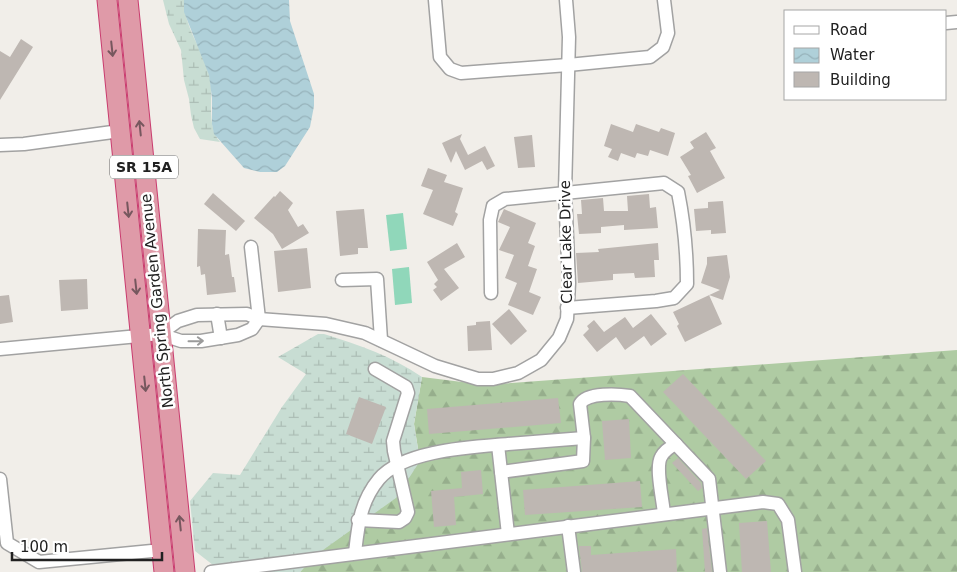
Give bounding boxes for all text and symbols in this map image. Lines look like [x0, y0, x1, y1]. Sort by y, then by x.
legend [784, 10, 947, 100]
text: Road [830, 21, 868, 39]
one-way arrow [107, 40, 117, 56]
text: Water [830, 46, 875, 64]
text: Building [830, 71, 891, 89]
one-way arrow [135, 121, 145, 137]
road number: SR 15A [110, 156, 178, 178]
street label: Clear Lake Drive [556, 180, 576, 304]
street label: North Spring Garden Avenue [137, 193, 177, 409]
one-way arrow [123, 202, 133, 218]
one-way arrow [131, 279, 141, 295]
one-way arrow [188, 336, 204, 345]
one-way arrow [141, 376, 150, 392]
one-way arrow [175, 516, 185, 532]
scale bar [12, 530, 162, 562]
text: 100 m [20, 538, 68, 556]

